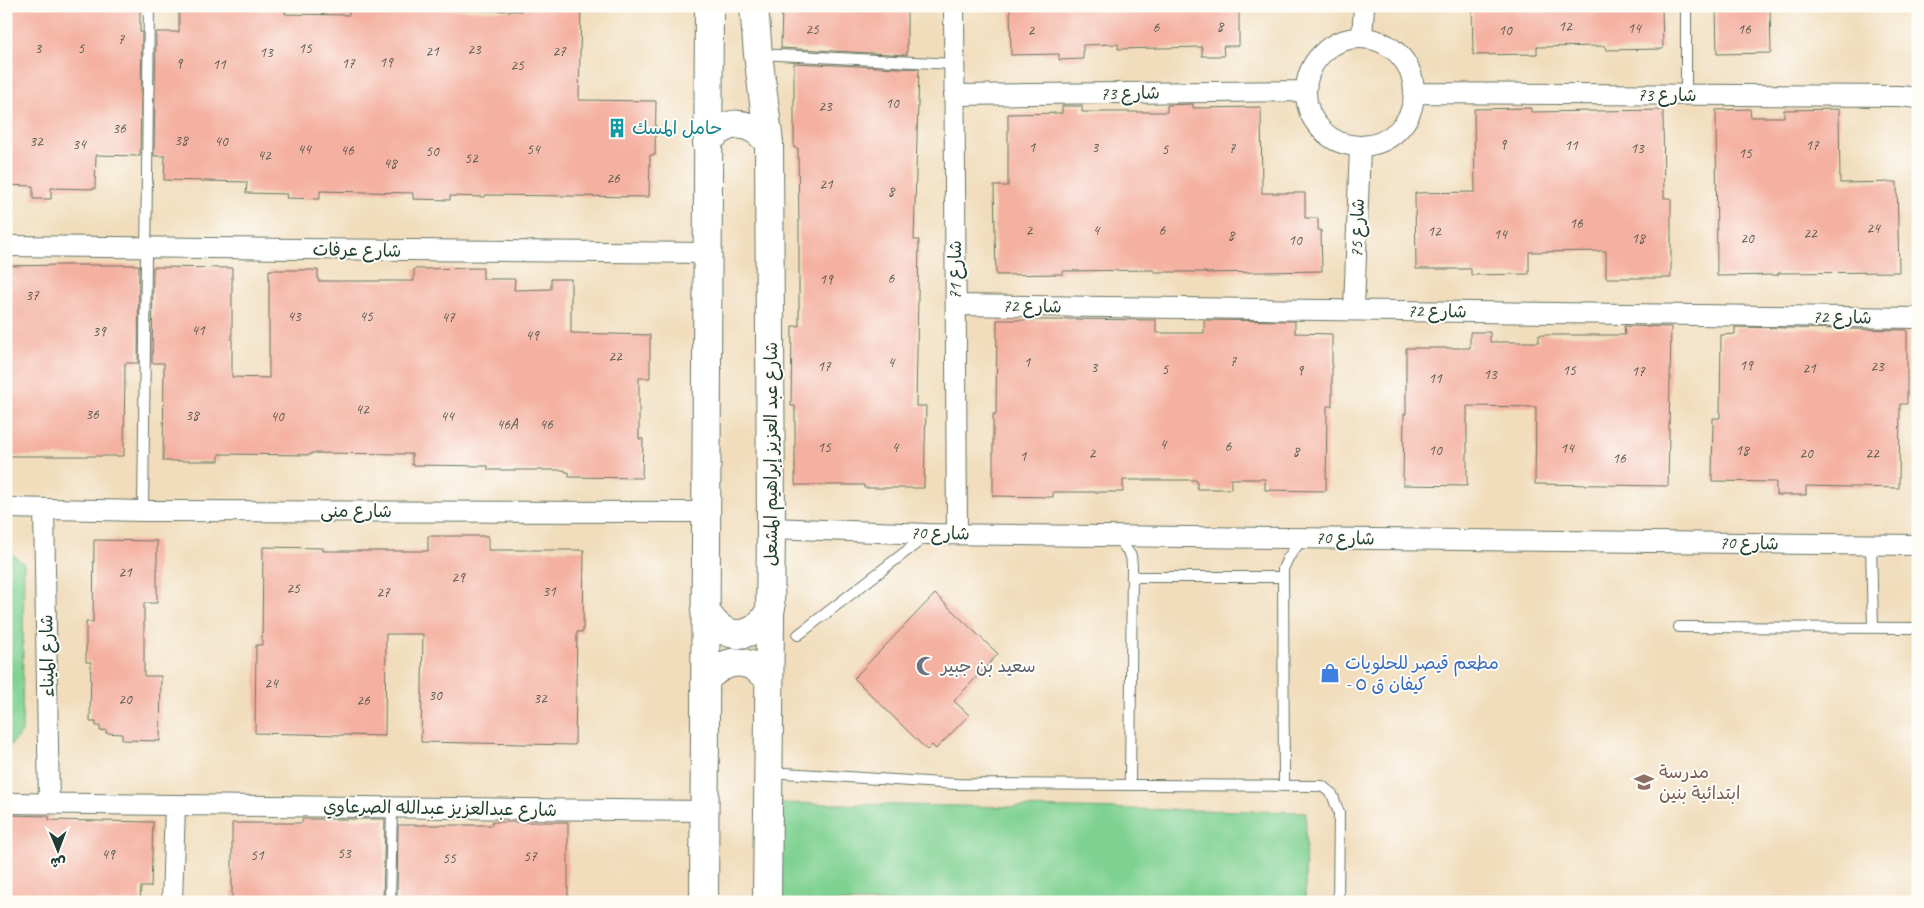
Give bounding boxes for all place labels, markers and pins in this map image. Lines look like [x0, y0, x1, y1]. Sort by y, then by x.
building icon: حامل المسك [606, 117, 628, 139]
place label: حامل المسك [632, 117, 722, 139]
place label: مطعم قيصر للحلويات - كيفان ق ٥ [1345, 652, 1499, 695]
mosque icon: سعيد بن جبير [915, 655, 937, 677]
place label: سعيد بن جبير [939, 655, 1036, 677]
shop icon: مطعم قيصر للحلويات - كيفان ق ٥ [1319, 662, 1341, 684]
place label: مدرسة ابتدائية بنين [1659, 761, 1740, 804]
school or university icon: مدرسة ابتدائية بنين [1633, 771, 1655, 793]

